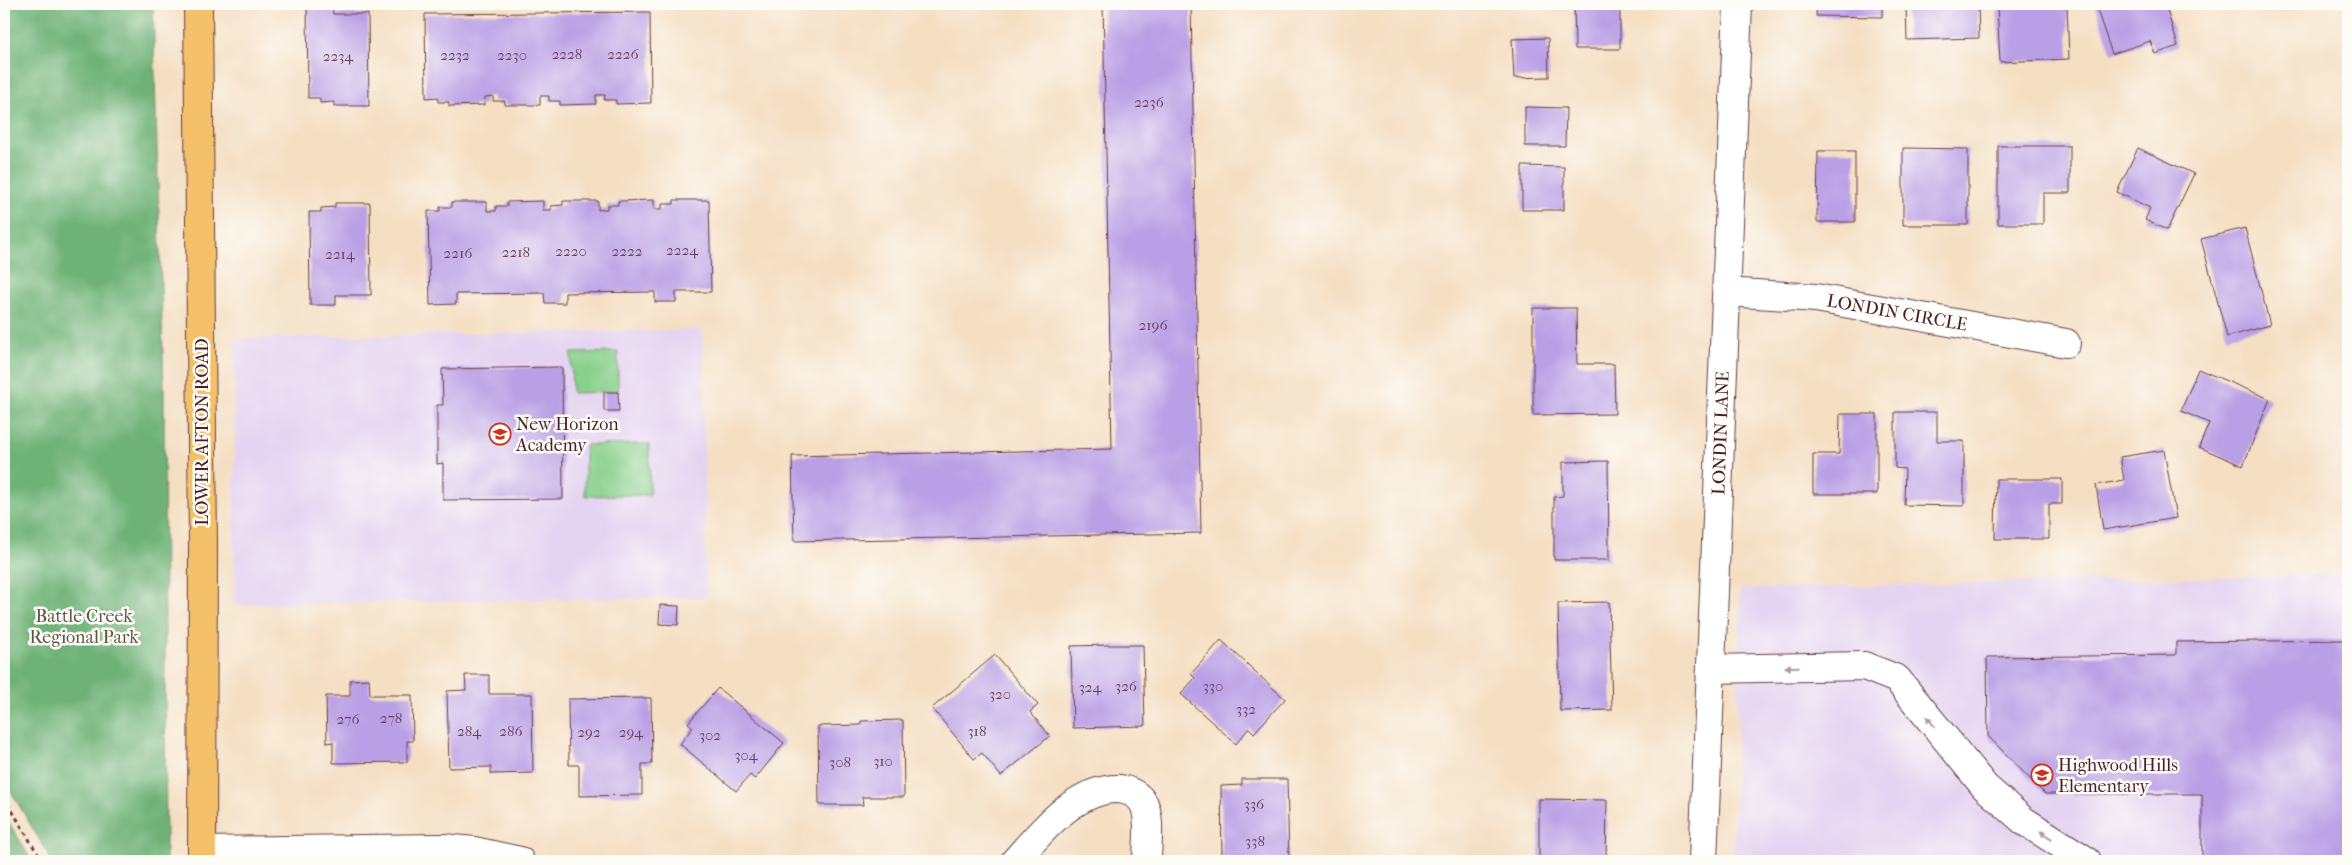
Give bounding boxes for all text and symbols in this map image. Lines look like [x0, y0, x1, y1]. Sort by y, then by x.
house number: 2228 [552, 45, 582, 63]
house number: 2226 [607, 45, 640, 63]
house number: 2232 [440, 46, 470, 64]
house number: 2230 [497, 46, 527, 64]
house number: 2234 [323, 47, 354, 65]
house number: 2236 [1134, 93, 1165, 111]
house number: 2224 [666, 241, 699, 259]
house number: 2220 [555, 242, 587, 260]
house number: 2222 [612, 242, 643, 260]
house number: 2218 [502, 243, 530, 261]
house number: 2216 [444, 244, 473, 262]
house number: 2214 [325, 245, 356, 263]
street label: LONDIN CIRCLE [1825, 290, 1969, 336]
house number: 2196 [1138, 316, 1168, 334]
street label: LOWER AFTON ROAD [192, 338, 213, 526]
street label: LONDIN LANE [1708, 371, 1734, 495]
place label: New Horizon Academy [515, 414, 619, 456]
school or university icon: New Horizon Academy [488, 422, 512, 446]
park label: Battle Creek Regional Park [29, 606, 139, 648]
one-way arrow [1783, 663, 1799, 671]
house number: 326 [1115, 677, 1138, 695]
house number: 330 [1203, 677, 1223, 695]
house number: 324 [1079, 678, 1102, 696]
house number: 320 [989, 685, 1011, 703]
house number: 332 [1236, 700, 1256, 718]
house number: 278 [380, 709, 402, 727]
house number: 276 [336, 710, 360, 728]
one-way arrow [1926, 716, 1937, 729]
house number: 284 [457, 722, 482, 740]
house number: 286 [499, 722, 524, 740]
house number: 318 [967, 722, 987, 740]
house number: 292 [577, 723, 601, 741]
house number: 294 [619, 723, 644, 741]
house number: 302 [699, 726, 721, 744]
house number: 304 [734, 746, 759, 764]
house number: 310 [873, 752, 893, 770]
house number: 308 [829, 753, 851, 771]
place label: Highwood Hills Elementary [2058, 755, 2178, 797]
school or university icon: Highwood Hills Elementary [2030, 763, 2054, 787]
house number: 336 [1244, 795, 1265, 813]
one-way arrow [2040, 830, 2053, 840]
house number: 338 [1245, 832, 1265, 850]

